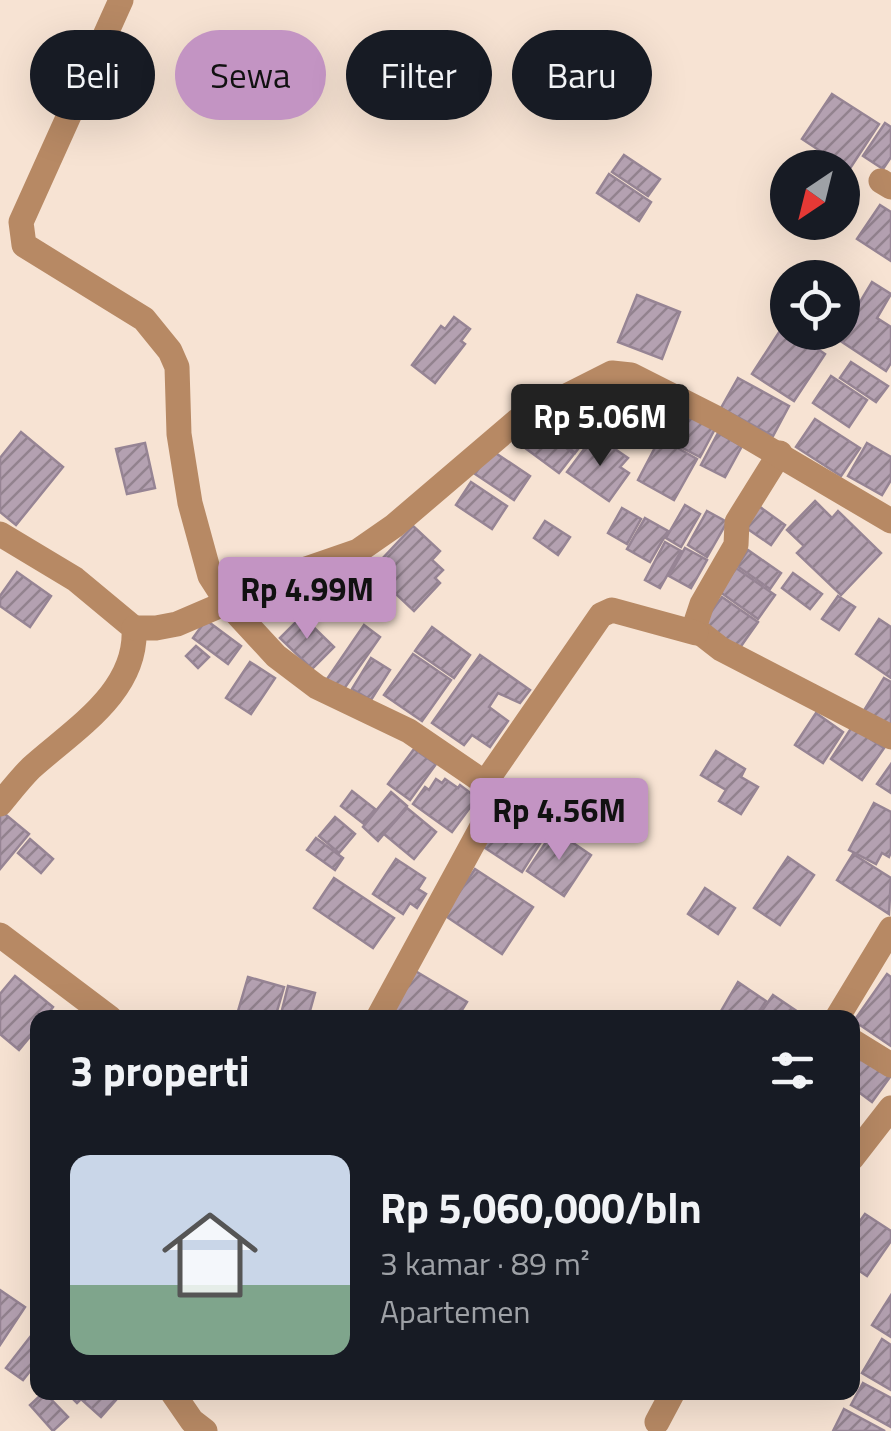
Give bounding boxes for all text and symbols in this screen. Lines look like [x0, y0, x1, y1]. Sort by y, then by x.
chip: Beli [30, 30, 155, 120]
chip: Sewa [175, 30, 326, 120]
chip: Filter [346, 30, 492, 120]
chip: Baru [512, 30, 652, 120]
north arrow [770, 150, 860, 240]
map controls [770, 150, 860, 350]
button: locate [770, 260, 860, 350]
pin: Rp 5.06M [497, 384, 703, 469]
text: Rp 5.06M [533, 392, 667, 440]
pin: Rp 4.99M [204, 557, 410, 642]
text: Rp 4.99M [240, 565, 374, 613]
pin: Rp 4.56M [456, 778, 662, 863]
text: Rp 4.56M [492, 786, 626, 834]
text: 3 properti [70, 1038, 250, 1102]
icon: filters [765, 1043, 820, 1098]
text: Rp 5,060,000/bln [380, 1175, 702, 1239]
icon: home [150, 1195, 270, 1315]
text: 3 kamar · 89 m² [380, 1239, 590, 1287]
text: Apartemen [380, 1287, 531, 1335]

